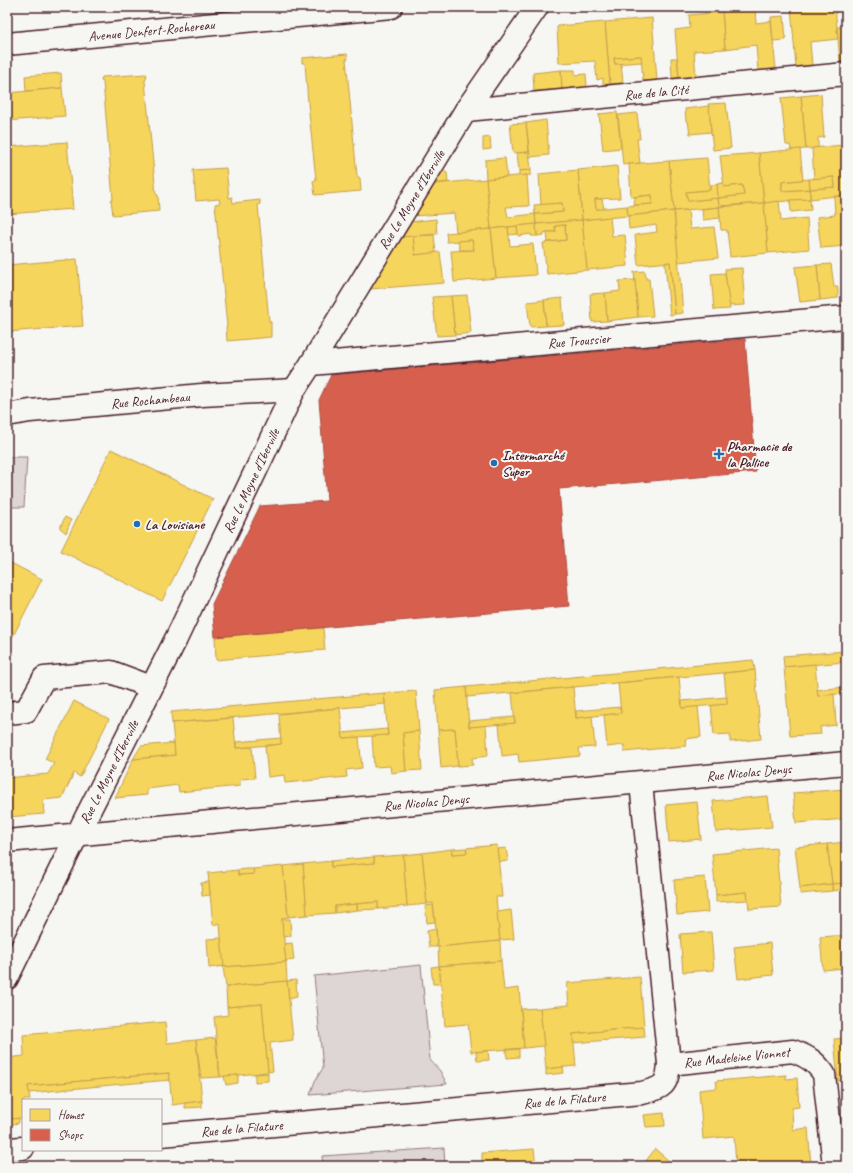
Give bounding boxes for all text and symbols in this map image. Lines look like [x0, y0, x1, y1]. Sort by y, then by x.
street label: Avenue Denfert-Rochereau [87, 15, 216, 45]
street label: Rue de la Cité [623, 80, 691, 103]
street label: Rue Le Moyne d'Iberville [375, 146, 449, 252]
street label: Rue Troussier [547, 329, 613, 352]
street label: Rue Rochambeau [110, 388, 191, 412]
street label: Rue Le Moyne d'Iberville [219, 425, 284, 536]
place label: Pharmacie de la Pallice [727, 438, 793, 471]
place label: Intermarché Super [502, 447, 566, 480]
marker: Pharmacie de la Pallice [714, 449, 724, 459]
marker: Intermarché Super [489, 458, 499, 468]
place label: La Louisiane [145, 516, 205, 533]
marker: La Louisiane [132, 519, 142, 529]
street label: Rue Le Moyne d'Iberville [76, 716, 143, 826]
street label: Rue Nicolas Denys [705, 760, 793, 784]
street label: Rue Nicolas Denys [383, 789, 471, 814]
street label: Rue Madeleine Vionnet [683, 1043, 793, 1071]
street label: Rue de la Filature [523, 1088, 608, 1112]
legend [22, 1099, 162, 1151]
text: Homes [58, 1107, 85, 1123]
street label: Rue de la Filature [200, 1116, 285, 1140]
text: Shops [58, 1127, 83, 1143]

